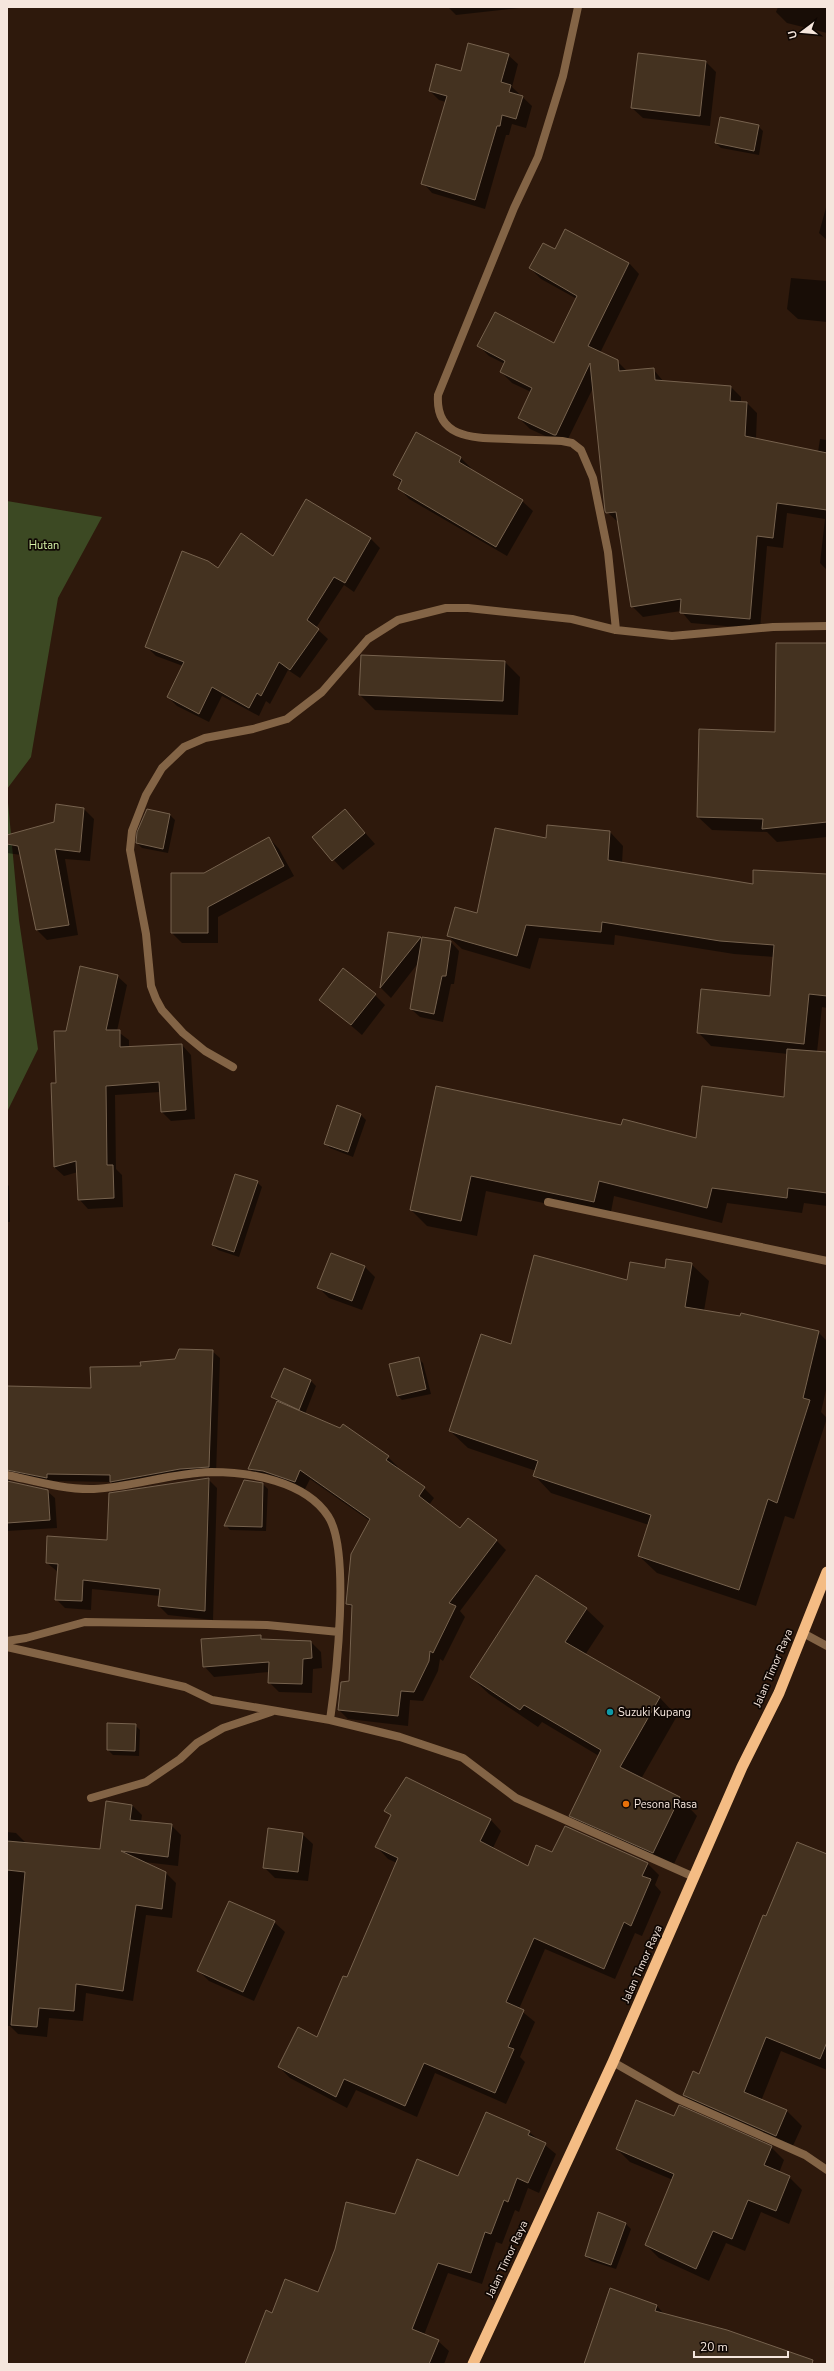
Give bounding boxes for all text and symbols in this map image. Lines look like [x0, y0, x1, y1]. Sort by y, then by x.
north arrow [782, 12, 822, 52]
text: U [785, 29, 801, 41]
park label: Hutan [29, 538, 59, 553]
street label: Jalan Timor Raya [749, 1626, 796, 1710]
place label: Suzuki Kupang [618, 1705, 691, 1720]
marker: Suzuki Kupang [605, 1707, 615, 1717]
place label: Pesona Rasa [634, 1797, 697, 1812]
marker: Pesona Rasa [621, 1799, 631, 1809]
street label: Jalan Timor Raya [618, 1923, 666, 2006]
street label: Jalan Timor Raya [482, 2218, 532, 2301]
scale bar [694, 2333, 788, 2359]
text: 20 m [700, 2339, 728, 2355]

